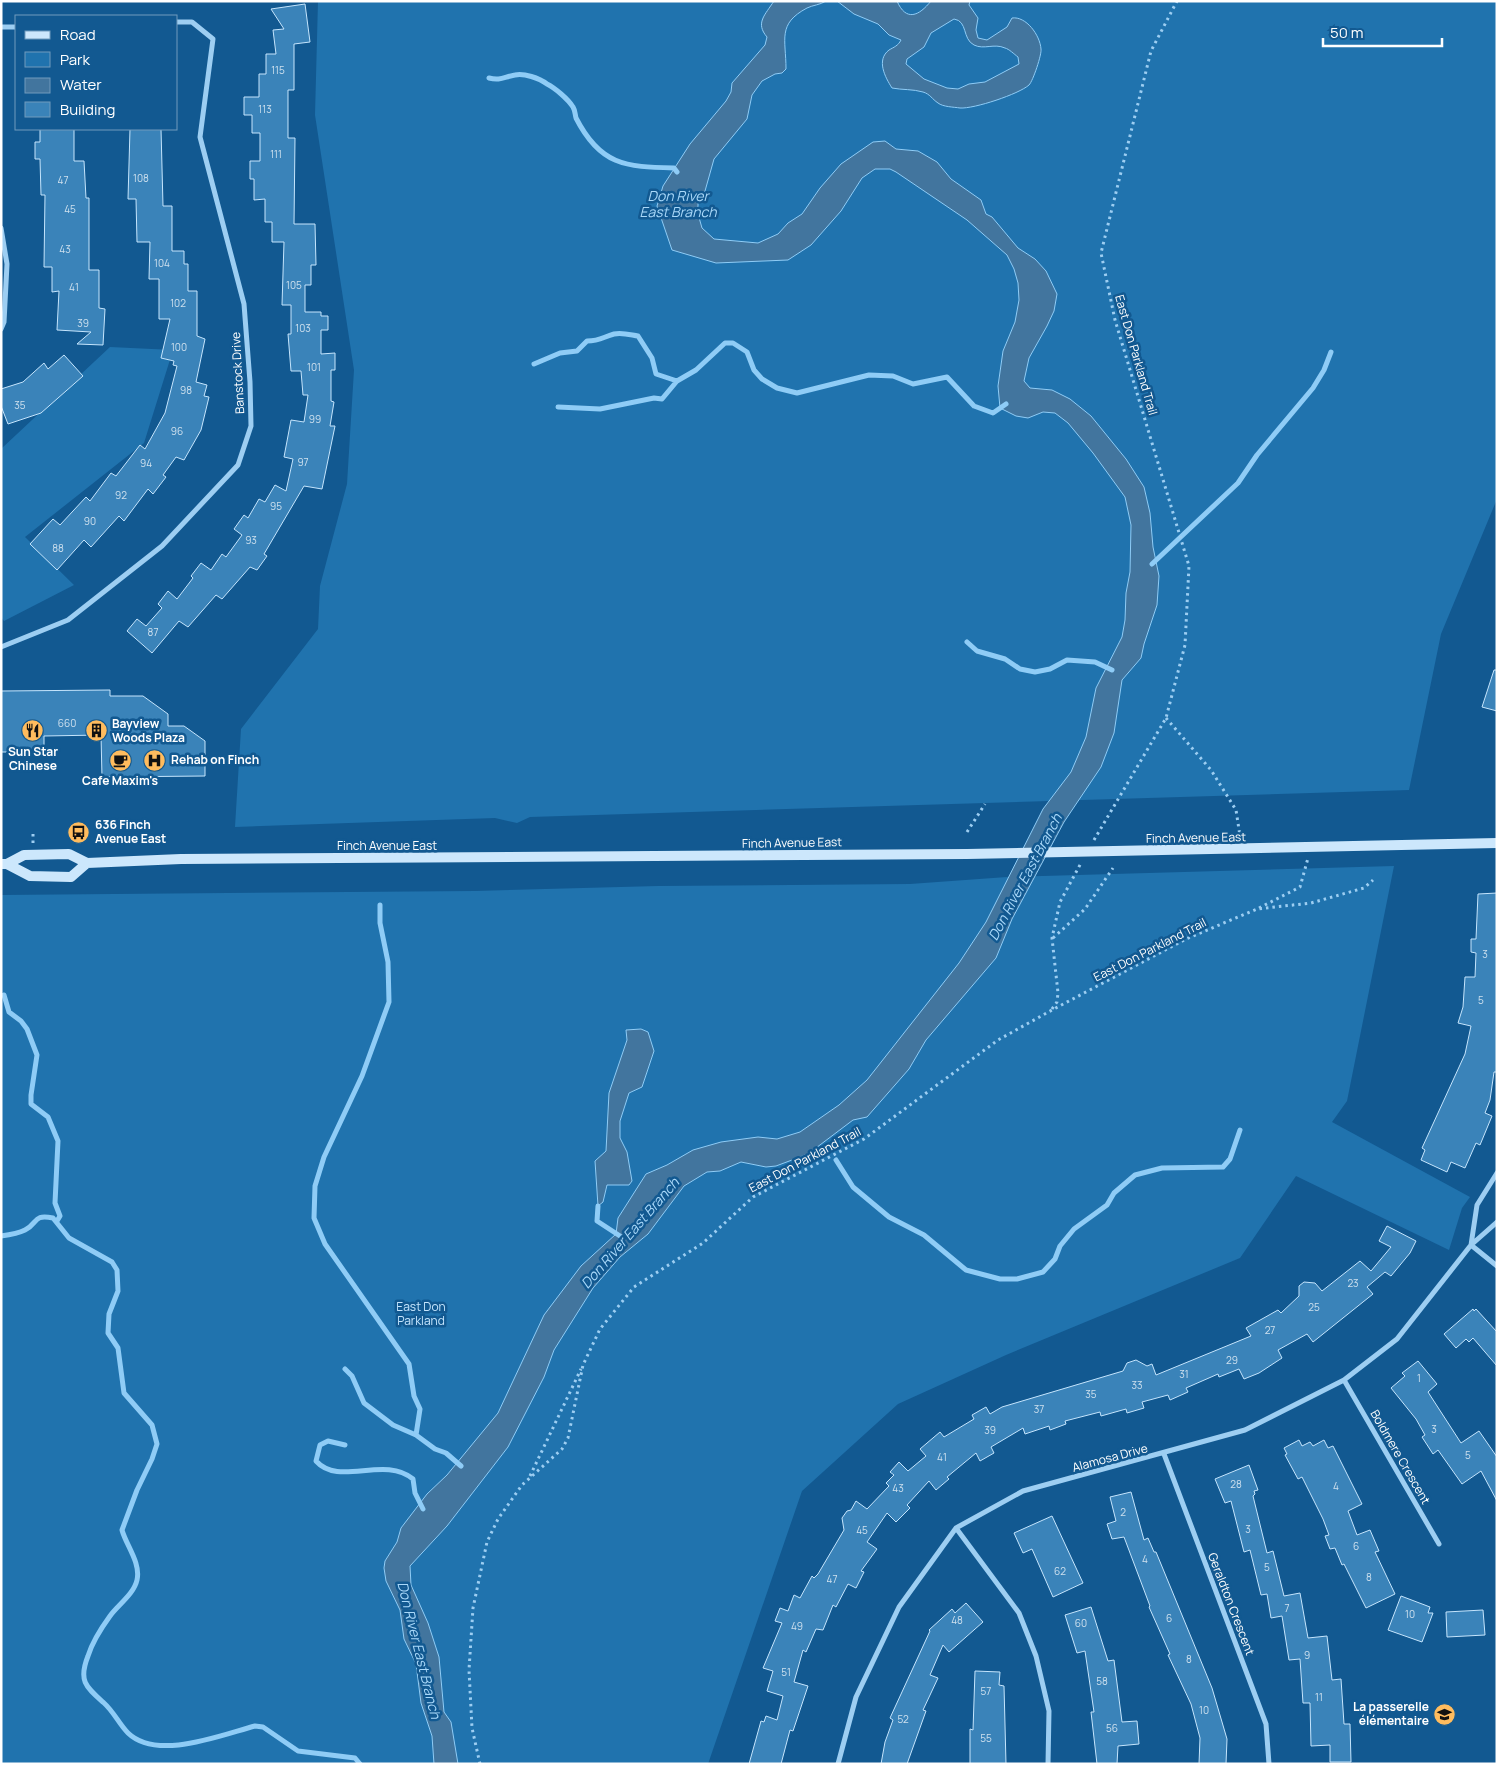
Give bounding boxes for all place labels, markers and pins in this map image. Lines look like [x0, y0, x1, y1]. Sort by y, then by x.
place label: Bayview Woods Plaza [112, 715, 185, 746]
restaurant icon: Sun Star Chinese [21, 719, 45, 743]
building icon: Bayview Woods Plaza [84, 719, 108, 743]
place label: Sun Star Chinese [8, 743, 58, 774]
cafe icon: Cafe Maxim's [108, 748, 132, 772]
hospital icon: Rehab on Finch [143, 748, 167, 772]
place label: Rehab on Finch [171, 751, 259, 768]
place label: Cafe Maxim's [82, 772, 158, 789]
place label: 636 Finch Avenue East [95, 816, 166, 847]
bus stop icon: 636 Finch Avenue East [67, 820, 91, 844]
place label: La passerelle élémentaire [1353, 1698, 1429, 1729]
school or university icon: La passerelle élémentaire [1433, 1702, 1457, 1726]

